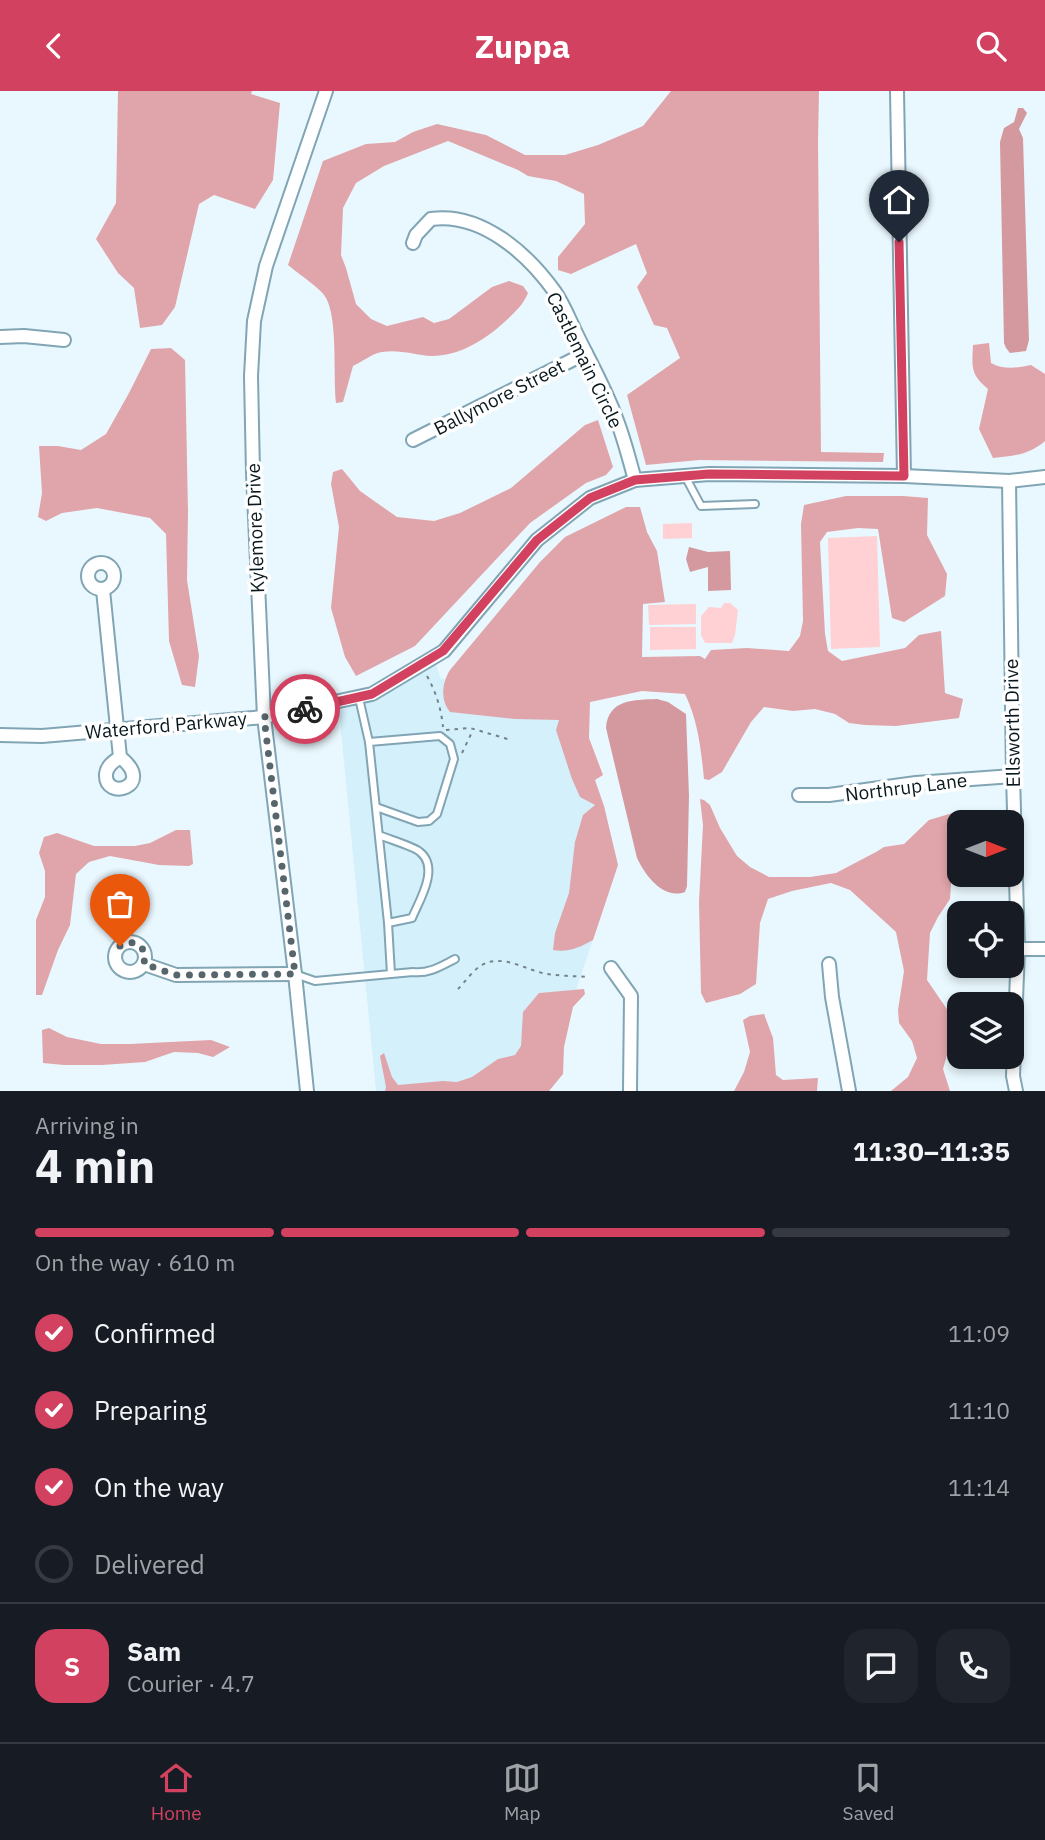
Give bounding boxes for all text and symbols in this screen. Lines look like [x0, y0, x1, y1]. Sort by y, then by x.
text: Zuppa [475, 25, 570, 67]
icon: back [35, 27, 73, 65]
icon: search [972, 27, 1010, 65]
pin [869, 170, 929, 242]
icon: home [880, 181, 918, 219]
street label: Castlemain Circle [542, 288, 628, 432]
street label: Ballymore Street [430, 354, 568, 440]
street label: Kylemore Drive [241, 463, 269, 593]
street label: Ellsworth Drive [999, 658, 1025, 788]
courier [270, 674, 340, 744]
icon: bike [286, 690, 324, 728]
street label: Waterford Parkway [84, 706, 248, 744]
street label: Northrup Lane [844, 768, 968, 806]
north arrow [947, 810, 1024, 887]
map controls [947, 810, 1024, 1069]
pin [90, 874, 150, 946]
icon: bag [101, 885, 139, 923]
button: locate [947, 901, 1024, 978]
button: layers [947, 992, 1024, 1069]
text: Arriving in [35, 1110, 139, 1140]
text: 11:30–11:35 [853, 1134, 1010, 1168]
text: 4 min [35, 1136, 155, 1196]
text: On the way · 610 m [35, 1247, 235, 1277]
icon: check [35, 1314, 73, 1352]
text: Confirmed [94, 1316, 216, 1350]
text: 11:09 [948, 1318, 1010, 1348]
icon: check [35, 1391, 73, 1429]
text: Preparing [94, 1393, 207, 1427]
text: 11:10 [948, 1395, 1010, 1425]
icon: check [35, 1468, 73, 1506]
text: On the way [94, 1470, 224, 1504]
text: 11:14 [948, 1472, 1010, 1502]
text: Delivered [94, 1547, 205, 1581]
button: chat [844, 1629, 918, 1703]
button: phone [936, 1629, 1010, 1703]
text: Sam [127, 1634, 181, 1668]
text: S [64, 1649, 80, 1683]
text: Courier · 4.7 [127, 1668, 255, 1698]
tab: Home [151, 1759, 202, 1825]
tab: Map [503, 1759, 541, 1825]
tab: Saved [843, 1759, 894, 1825]

